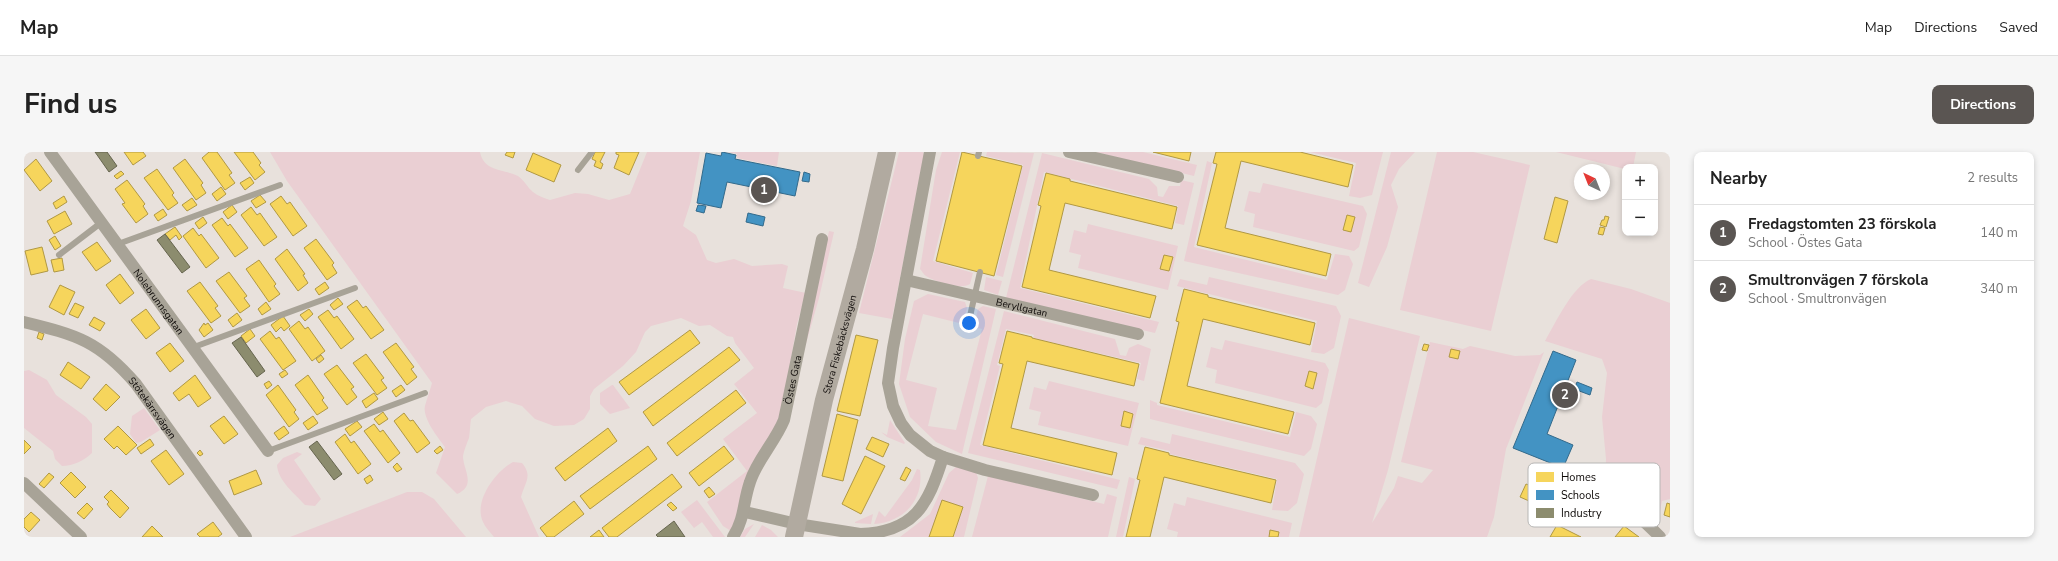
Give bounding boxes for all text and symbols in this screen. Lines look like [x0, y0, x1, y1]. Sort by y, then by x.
text: Map [20, 15, 58, 41]
text: Map [1865, 18, 1892, 37]
text: Directions [1914, 18, 1977, 37]
text: Saved [1999, 18, 2038, 37]
text: Find us [24, 85, 118, 123]
button: Directions [1932, 85, 2034, 124]
north arrow [1574, 164, 1610, 200]
map controls [1622, 164, 1658, 236]
button: + [1622, 164, 1658, 200]
text: Nearby [1710, 167, 1767, 190]
text: 2 results [1967, 169, 2018, 187]
pin: 1 [751, 175, 777, 205]
button: − [1622, 200, 1658, 236]
text: Fredagstomten 23 förskola [1748, 214, 1936, 234]
text: 1 [1719, 224, 1727, 242]
text: 140 m [1980, 224, 2018, 242]
text: School · Östes Gata [1748, 234, 1862, 252]
street label: Nolebrunnsgatan [130, 266, 187, 338]
text: Smultronvägen 7 förskola [1748, 270, 1928, 290]
text: 2 [1719, 280, 1727, 298]
text: 340 m [1980, 280, 2018, 298]
text: School · Smultronvägen [1748, 290, 1887, 308]
street label: Stora Fiskebäcksvägen [820, 293, 860, 396]
street label: Beryllgatan [994, 295, 1049, 321]
your location [959, 313, 979, 333]
street label: Östes Gata [781, 354, 805, 406]
street label: Stötekärrsvägen [125, 374, 179, 442]
pin: 2 [1552, 380, 1578, 410]
legend [1528, 463, 1660, 527]
text: Homes [1561, 470, 1596, 485]
text: Schools [1561, 488, 1600, 503]
text: Industry [1561, 506, 1602, 521]

